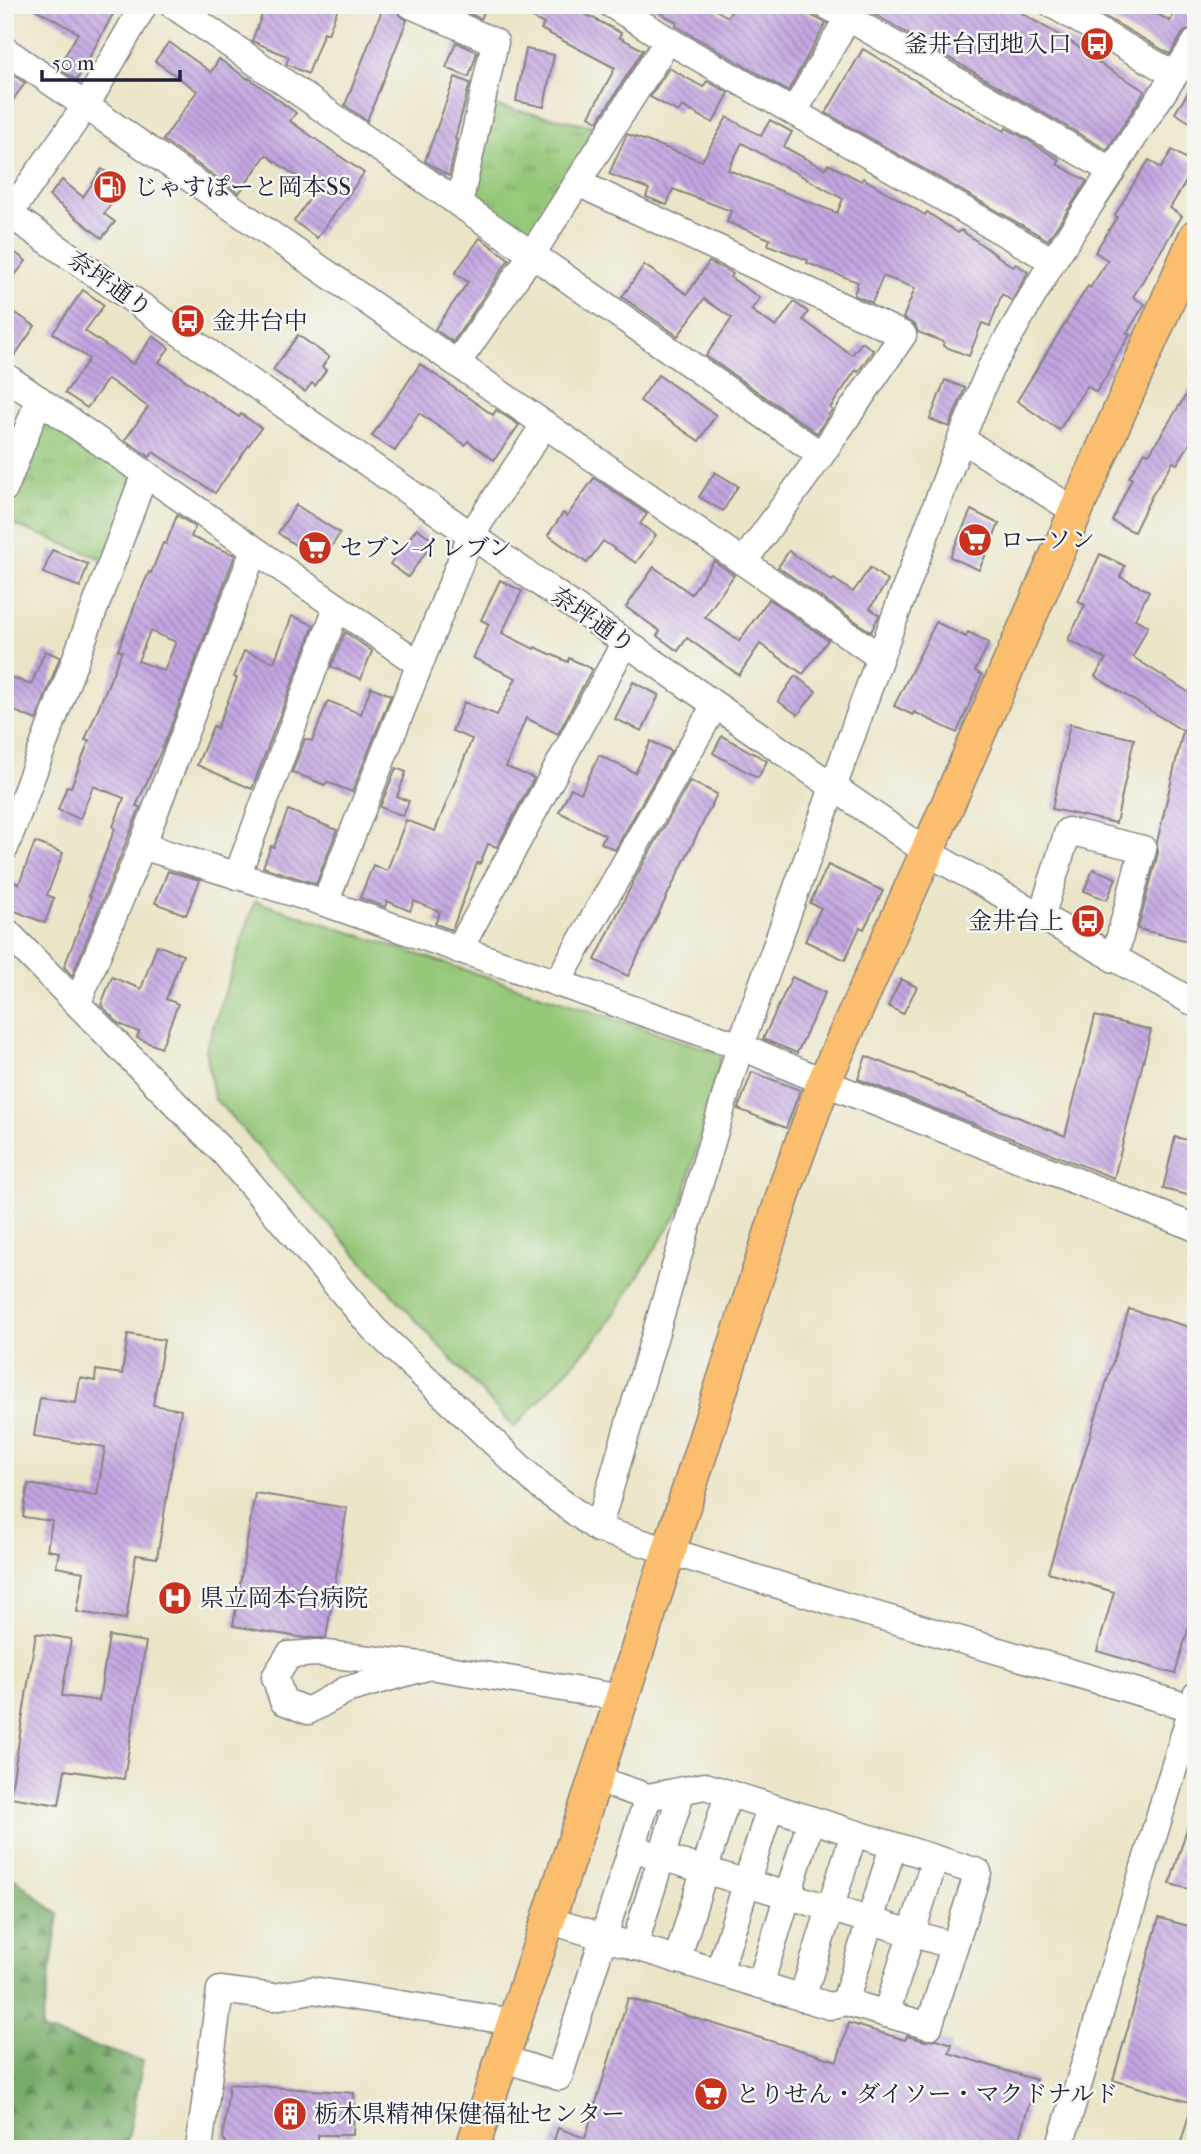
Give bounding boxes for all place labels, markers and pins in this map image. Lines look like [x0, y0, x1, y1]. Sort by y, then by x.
bus stop icon: 釜井台団地入口 [1078, 25, 1116, 63]
place label: 釜井台団地入口 [904, 30, 1072, 58]
fuel station icon: じゃすぽーと岡本SS [91, 168, 129, 206]
place label: じゃすぽーと岡本SS [134, 173, 351, 201]
bus stop icon: 金井台中 [169, 302, 207, 340]
place label: 金井台中 [212, 307, 308, 335]
supermarket icon: ローソン [956, 521, 994, 559]
place label: ローソン [1000, 526, 1095, 554]
supermarket icon: セブン-イレブン [296, 529, 334, 567]
place label: セブン-イレブン [340, 534, 512, 562]
bus stop icon: 金井台上 [1069, 902, 1107, 940]
place label: 金井台上 [968, 907, 1064, 935]
hospital icon: 県立岡本台病院 [156, 1579, 194, 1617]
place label: 県立岡本台病院 [200, 1584, 368, 1612]
supermarket icon: とりせん・ダイソー・マクドナルド [692, 2075, 730, 2113]
place label: とりせん・ダイソー・マクドナルド [736, 2080, 1118, 2108]
building icon: 栃木県精神保健福祉センター [271, 2095, 309, 2133]
place label: 栃木県精神保健福祉センター [314, 2100, 625, 2128]

